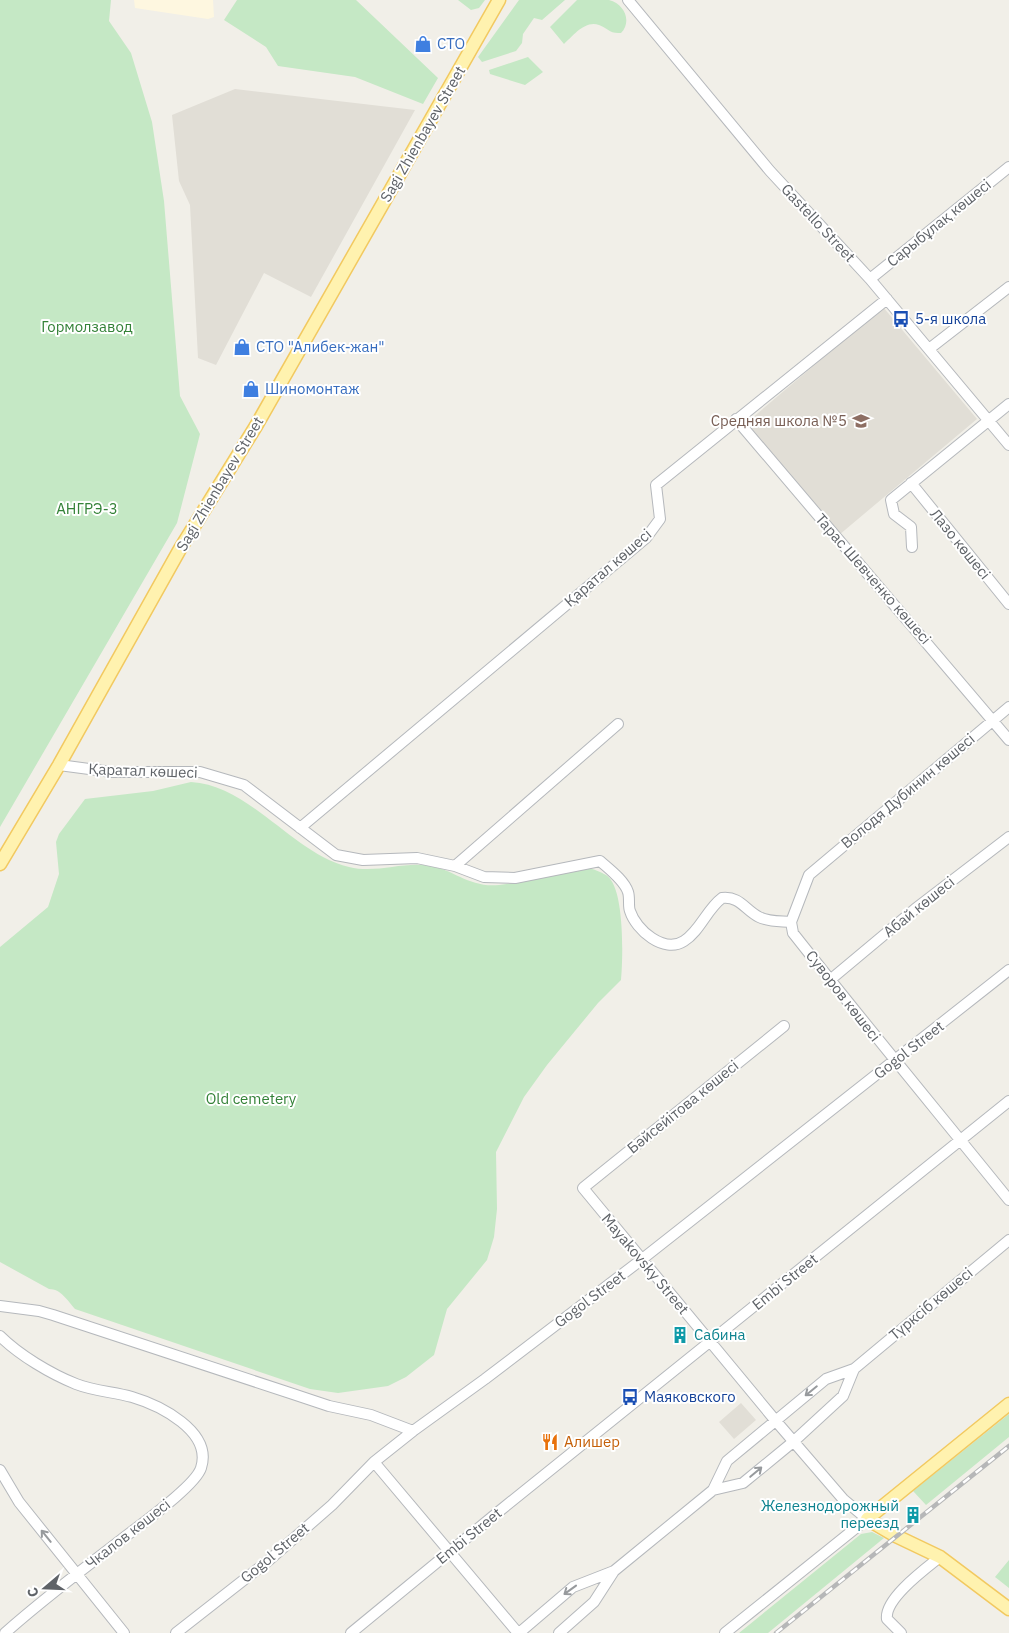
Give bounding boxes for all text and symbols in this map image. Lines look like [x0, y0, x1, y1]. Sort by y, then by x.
shop icon: СТО [413, 34, 433, 54]
place label: СТО [437, 34, 465, 53]
street label: Sagi Zhienbayev Street [376, 62, 469, 205]
street label: Сарыбұлақ көшесі [883, 175, 995, 270]
street label: Gastello Street [777, 180, 859, 266]
bus stop icon: 5-я школа [891, 309, 911, 329]
place label: 5-я школа [915, 309, 986, 328]
park label: Гормолзавод [41, 317, 133, 336]
shop icon: СТО "Алибек-жан" [232, 337, 252, 357]
place label: СТО "Алибек-жан" [256, 337, 385, 356]
shop icon: Шиномонтаж [241, 379, 261, 399]
place label: Шиномонтаж [265, 379, 360, 398]
place label: Средняя школа №5 [711, 411, 847, 430]
school or university icon: Средняя школа №5 [851, 411, 871, 431]
street label: Sagi Zhienbayev Street [172, 413, 267, 555]
park label: АНГРЭ-3 [56, 499, 118, 518]
street label: Лазо көшесі [926, 504, 995, 583]
street label: Тарас Шевченко көшесі [811, 509, 935, 648]
street label: Қаратал көшесі [560, 525, 655, 611]
street label: Володя Дубинин көшесі [837, 729, 979, 852]
street label: Қаратал көшесі [88, 759, 198, 782]
street label: Абай көшесі [879, 872, 958, 941]
street label: Суворов көшесі [802, 946, 885, 1045]
street label: Gogol Street [870, 1016, 948, 1083]
street label: Бәйсейітова көшесі [623, 1056, 742, 1157]
park label: Old cemetery [206, 1089, 297, 1108]
street label: Mayakovsky Street [598, 1209, 693, 1318]
street label: Embi Street [748, 1249, 821, 1314]
street label: Түрксіб көшесі [885, 1263, 976, 1344]
street label: Gogol Street [551, 1266, 629, 1331]
building icon: Сабина [670, 1325, 690, 1345]
place label: Сабина [694, 1325, 746, 1344]
one-way arrow [805, 1386, 818, 1397]
bus stop icon: Маяковского [620, 1387, 640, 1407]
place label: Маяковского [644, 1387, 736, 1406]
restaurant icon: Алишер [540, 1432, 560, 1452]
place label: Алишер [564, 1432, 620, 1451]
one-way arrow [750, 1467, 763, 1478]
street label: Чкалов көшесі [81, 1495, 174, 1573]
place label: Железнодорожный переезд [761, 1496, 899, 1532]
street label: Embi Street [432, 1503, 505, 1568]
building icon: Железнодорожный переезд [903, 1505, 923, 1525]
street label: Gogol Street [236, 1518, 313, 1587]
one-way arrow [41, 1529, 51, 1543]
north arrow [20, 1563, 70, 1613]
text: С [23, 1585, 43, 1599]
one-way arrow [563, 1585, 577, 1595]

